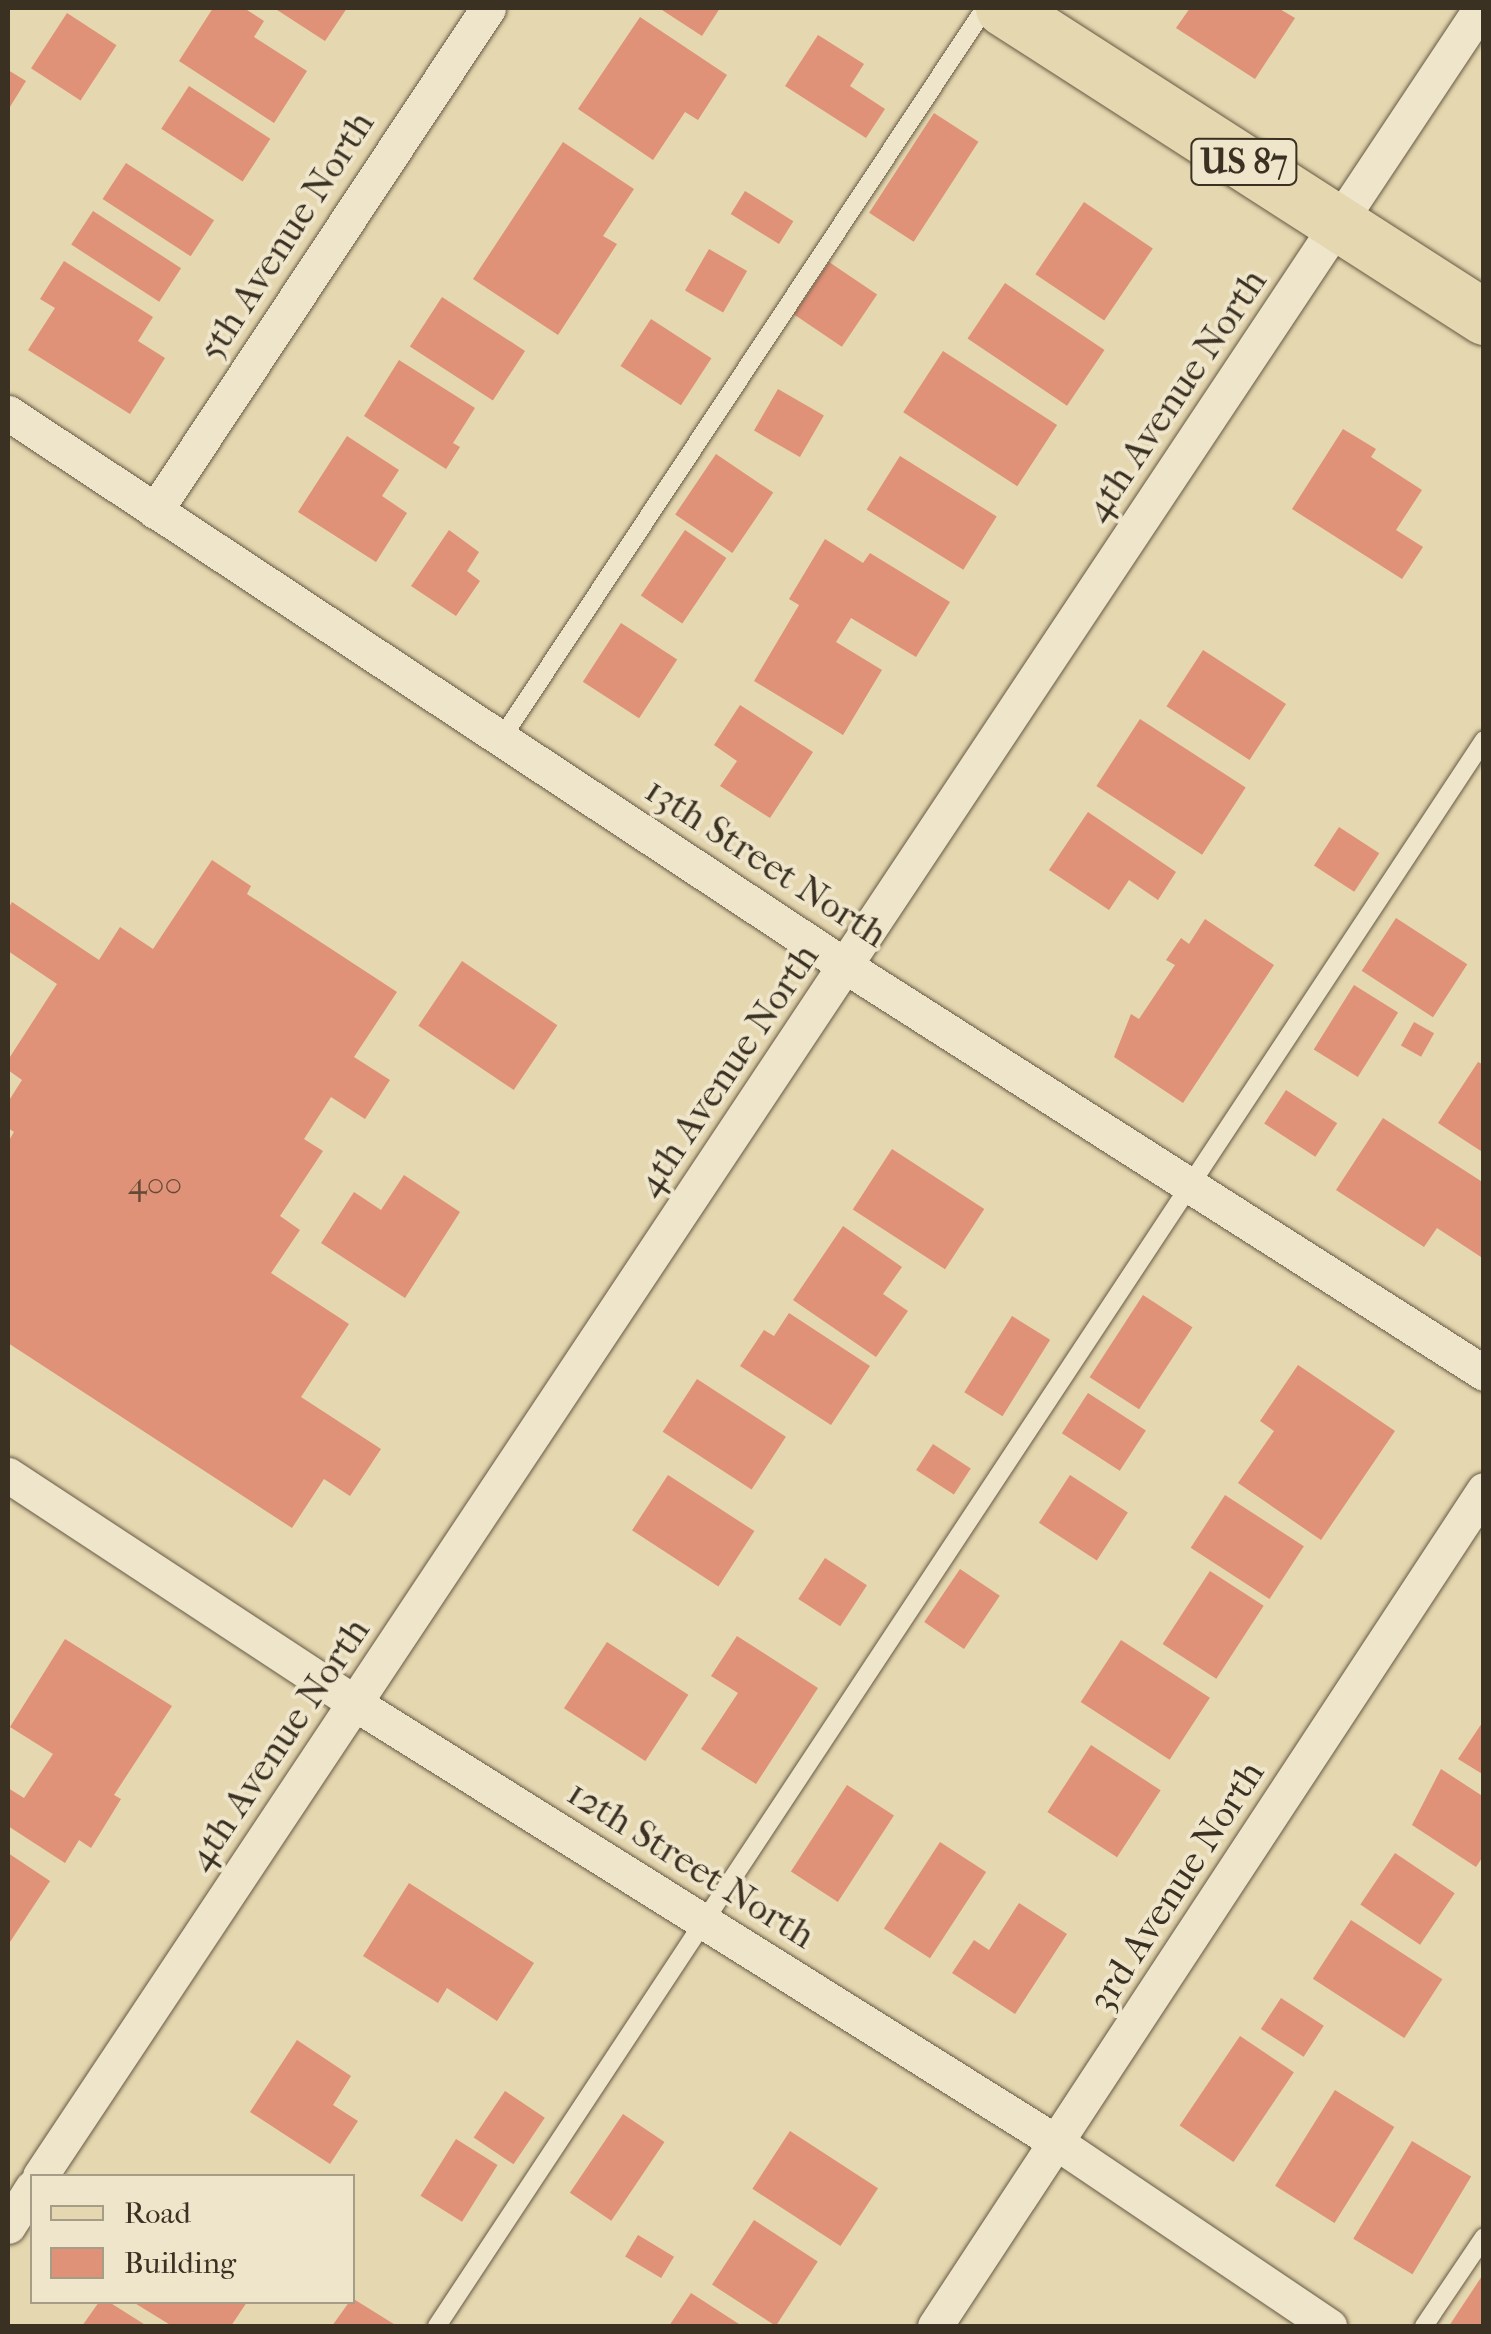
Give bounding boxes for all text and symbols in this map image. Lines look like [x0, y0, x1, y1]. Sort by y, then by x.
street label: 5th Avenue North [188, 103, 384, 369]
road number: US 87 [1189, 132, 1299, 192]
street label: 4th Avenue North [1074, 260, 1276, 530]
street label: 13th Street North [637, 767, 895, 957]
street label: 4th Avenue North [626, 935, 828, 1205]
house number: 400 [128, 1165, 182, 1203]
street label: 4th Avenue North [177, 1609, 379, 1879]
street label: 3rd Avenue North [1078, 1752, 1274, 2020]
street label: 12th Street North [559, 1770, 823, 1958]
legend [30, 2174, 355, 2304]
text: Road [124, 2196, 191, 2231]
text: Building [124, 2246, 236, 2281]

